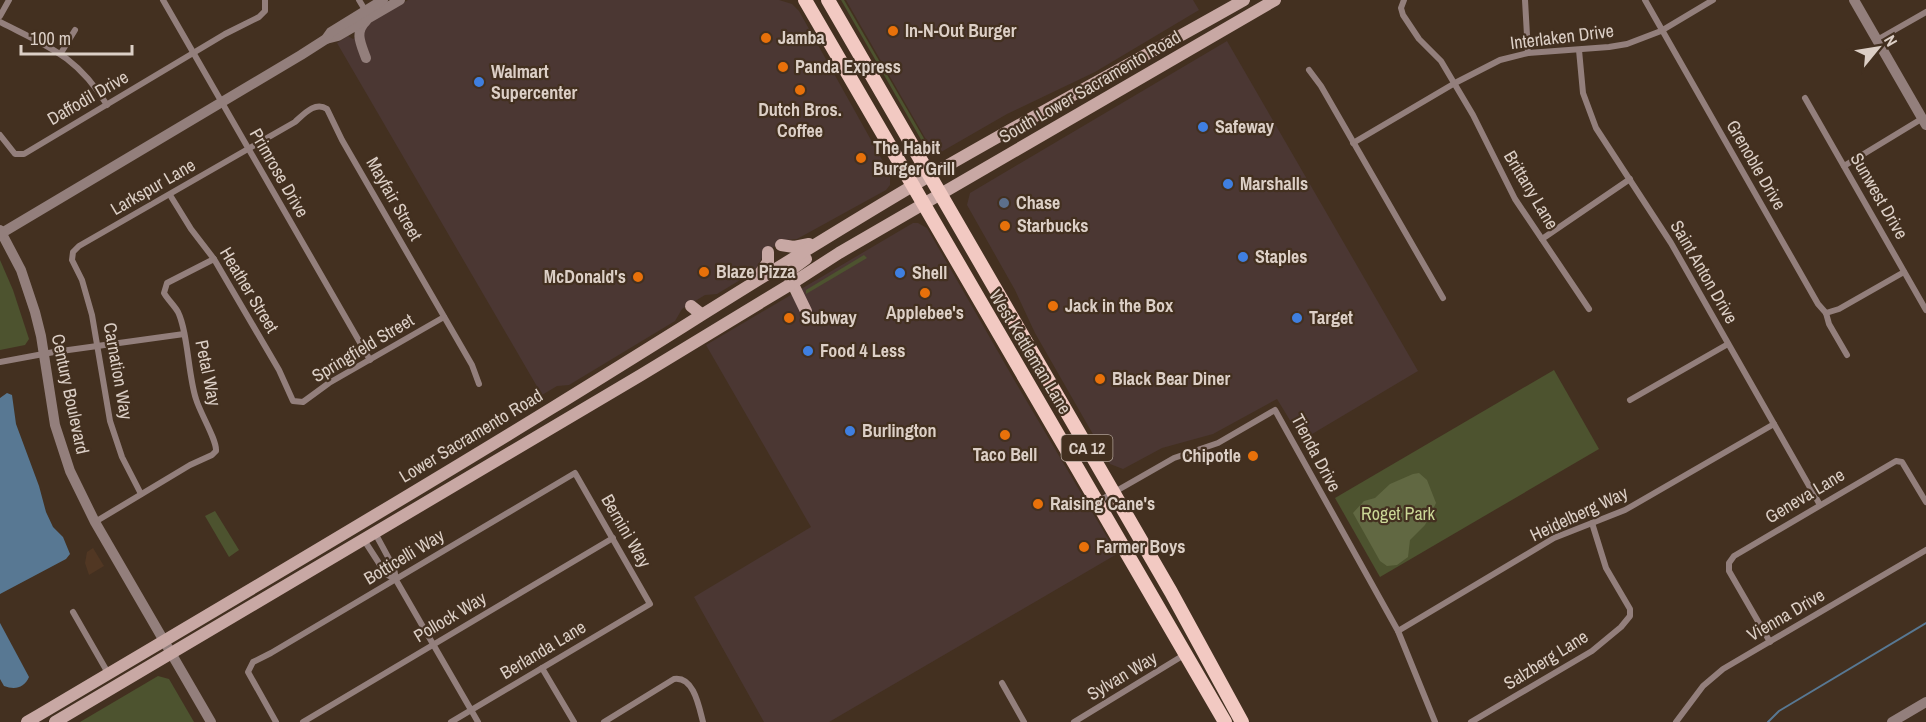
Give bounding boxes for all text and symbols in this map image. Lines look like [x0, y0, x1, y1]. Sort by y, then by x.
scale bar [21, 18, 132, 56]
place label: In-N-Out Burger [905, 18, 1017, 43]
street label: Interlaken Drive [1509, 18, 1615, 55]
north arrow [1848, 18, 1908, 78]
marker: In-N-Out Burger [886, 24, 900, 38]
street label: South Lower Sacramento Road [994, 24, 1185, 149]
place label: Jamba [778, 25, 826, 50]
text: 100 m [30, 26, 71, 51]
marker: Jamba [759, 31, 773, 45]
text: N [1879, 31, 1903, 50]
place label: Panda Express [795, 54, 901, 79]
place label: Walmart Supercenter [491, 59, 577, 105]
marker: Panda Express [776, 60, 790, 74]
street label: Daffodil Drive [43, 64, 133, 131]
marker: Walmart Supercenter [472, 75, 486, 89]
marker: Dutch Bros. Coffee [793, 83, 807, 97]
place label: Dutch Bros. Coffee [758, 97, 842, 143]
place label: Safeway [1215, 114, 1275, 139]
street label: Grenoble Drive [1721, 115, 1792, 214]
marker: Safeway [1196, 120, 1210, 134]
street label: Primrose Drive [244, 124, 315, 222]
place label: The Habit Burger Grill [873, 135, 955, 181]
street label: Brittany Lane [1498, 146, 1565, 234]
street label: Sunwest Drive [1845, 148, 1914, 244]
marker: The Habit Burger Grill [854, 151, 868, 165]
street label: Larkspur Lane [106, 152, 200, 221]
street label: Mayfair Street [360, 152, 428, 245]
place label: Marshalls [1240, 171, 1308, 196]
marker: Marshalls [1221, 177, 1235, 191]
place label: Chase [1016, 190, 1060, 215]
marker: Chase [997, 196, 1011, 210]
place label: Starbucks [1017, 213, 1088, 238]
street label: Saint Anton Drive [1665, 215, 1744, 328]
marker: Starbucks [998, 219, 1012, 233]
street label: Heather Street [214, 242, 285, 337]
place label: Staples [1255, 244, 1308, 269]
marker: Staples [1236, 250, 1250, 264]
place label: Blaze Pizza [716, 259, 796, 284]
place label: Shell [912, 260, 947, 285]
place label: McDonald's [544, 264, 626, 289]
marker: Blaze Pizza [697, 265, 711, 279]
marker: Shell [893, 266, 907, 280]
marker: McDonald's [631, 270, 645, 284]
street label: West Kettleman Lane [983, 285, 1077, 419]
marker: Applebee's [918, 286, 932, 300]
place label: Jack in the Box [1065, 293, 1174, 318]
marker: Jack in the Box [1046, 299, 1060, 313]
place label: Applebee's [886, 300, 964, 325]
place label: Subway [801, 305, 858, 330]
place label: Target [1309, 305, 1353, 330]
street label: Springfield Street [307, 307, 418, 388]
marker: Subway [782, 311, 796, 325]
marker: Target [1290, 311, 1304, 325]
street label: Carnation Way [98, 321, 139, 422]
street label: Century Boulevard [46, 332, 95, 456]
street label: Petal Way [189, 338, 228, 409]
place label: Food 4 Less [820, 338, 905, 363]
marker: Food 4 Less [801, 344, 815, 358]
place label: Black Bear Diner [1112, 366, 1230, 391]
marker: Black Bear Diner [1093, 372, 1107, 386]
street label: Lower Sacramento Road [394, 383, 547, 488]
street label: Tienda Drive [1285, 409, 1347, 496]
place label: Burlington [862, 418, 937, 443]
marker: Burlington [843, 424, 857, 438]
marker: Taco Bell [998, 428, 1012, 442]
road number: CA 12 [1062, 435, 1112, 461]
place label: Taco Bell [973, 442, 1037, 467]
place label: Chipotle [1182, 443, 1241, 468]
marker: Chipotle [1246, 449, 1260, 463]
street label: Geneva Lane [1760, 462, 1849, 529]
street label: Heidelberg Way [1526, 480, 1632, 547]
street label: Bernini Way [595, 490, 658, 572]
place label: Raising Cane's [1050, 491, 1155, 516]
marker: Raising Cane's [1031, 497, 1045, 511]
park label: Roget Park [1361, 501, 1436, 526]
street label: Botticelli Way [359, 522, 449, 590]
place label: Farmer Boys [1096, 534, 1186, 559]
marker: Farmer Boys [1077, 540, 1091, 554]
street label: Vienna Drive [1742, 582, 1829, 647]
street label: Pollock Way [409, 585, 491, 648]
street label: Berlanda Lane [495, 614, 590, 685]
street label: Salzberg Lane [1499, 624, 1593, 695]
street label: Sylvan Way [1082, 645, 1162, 706]

